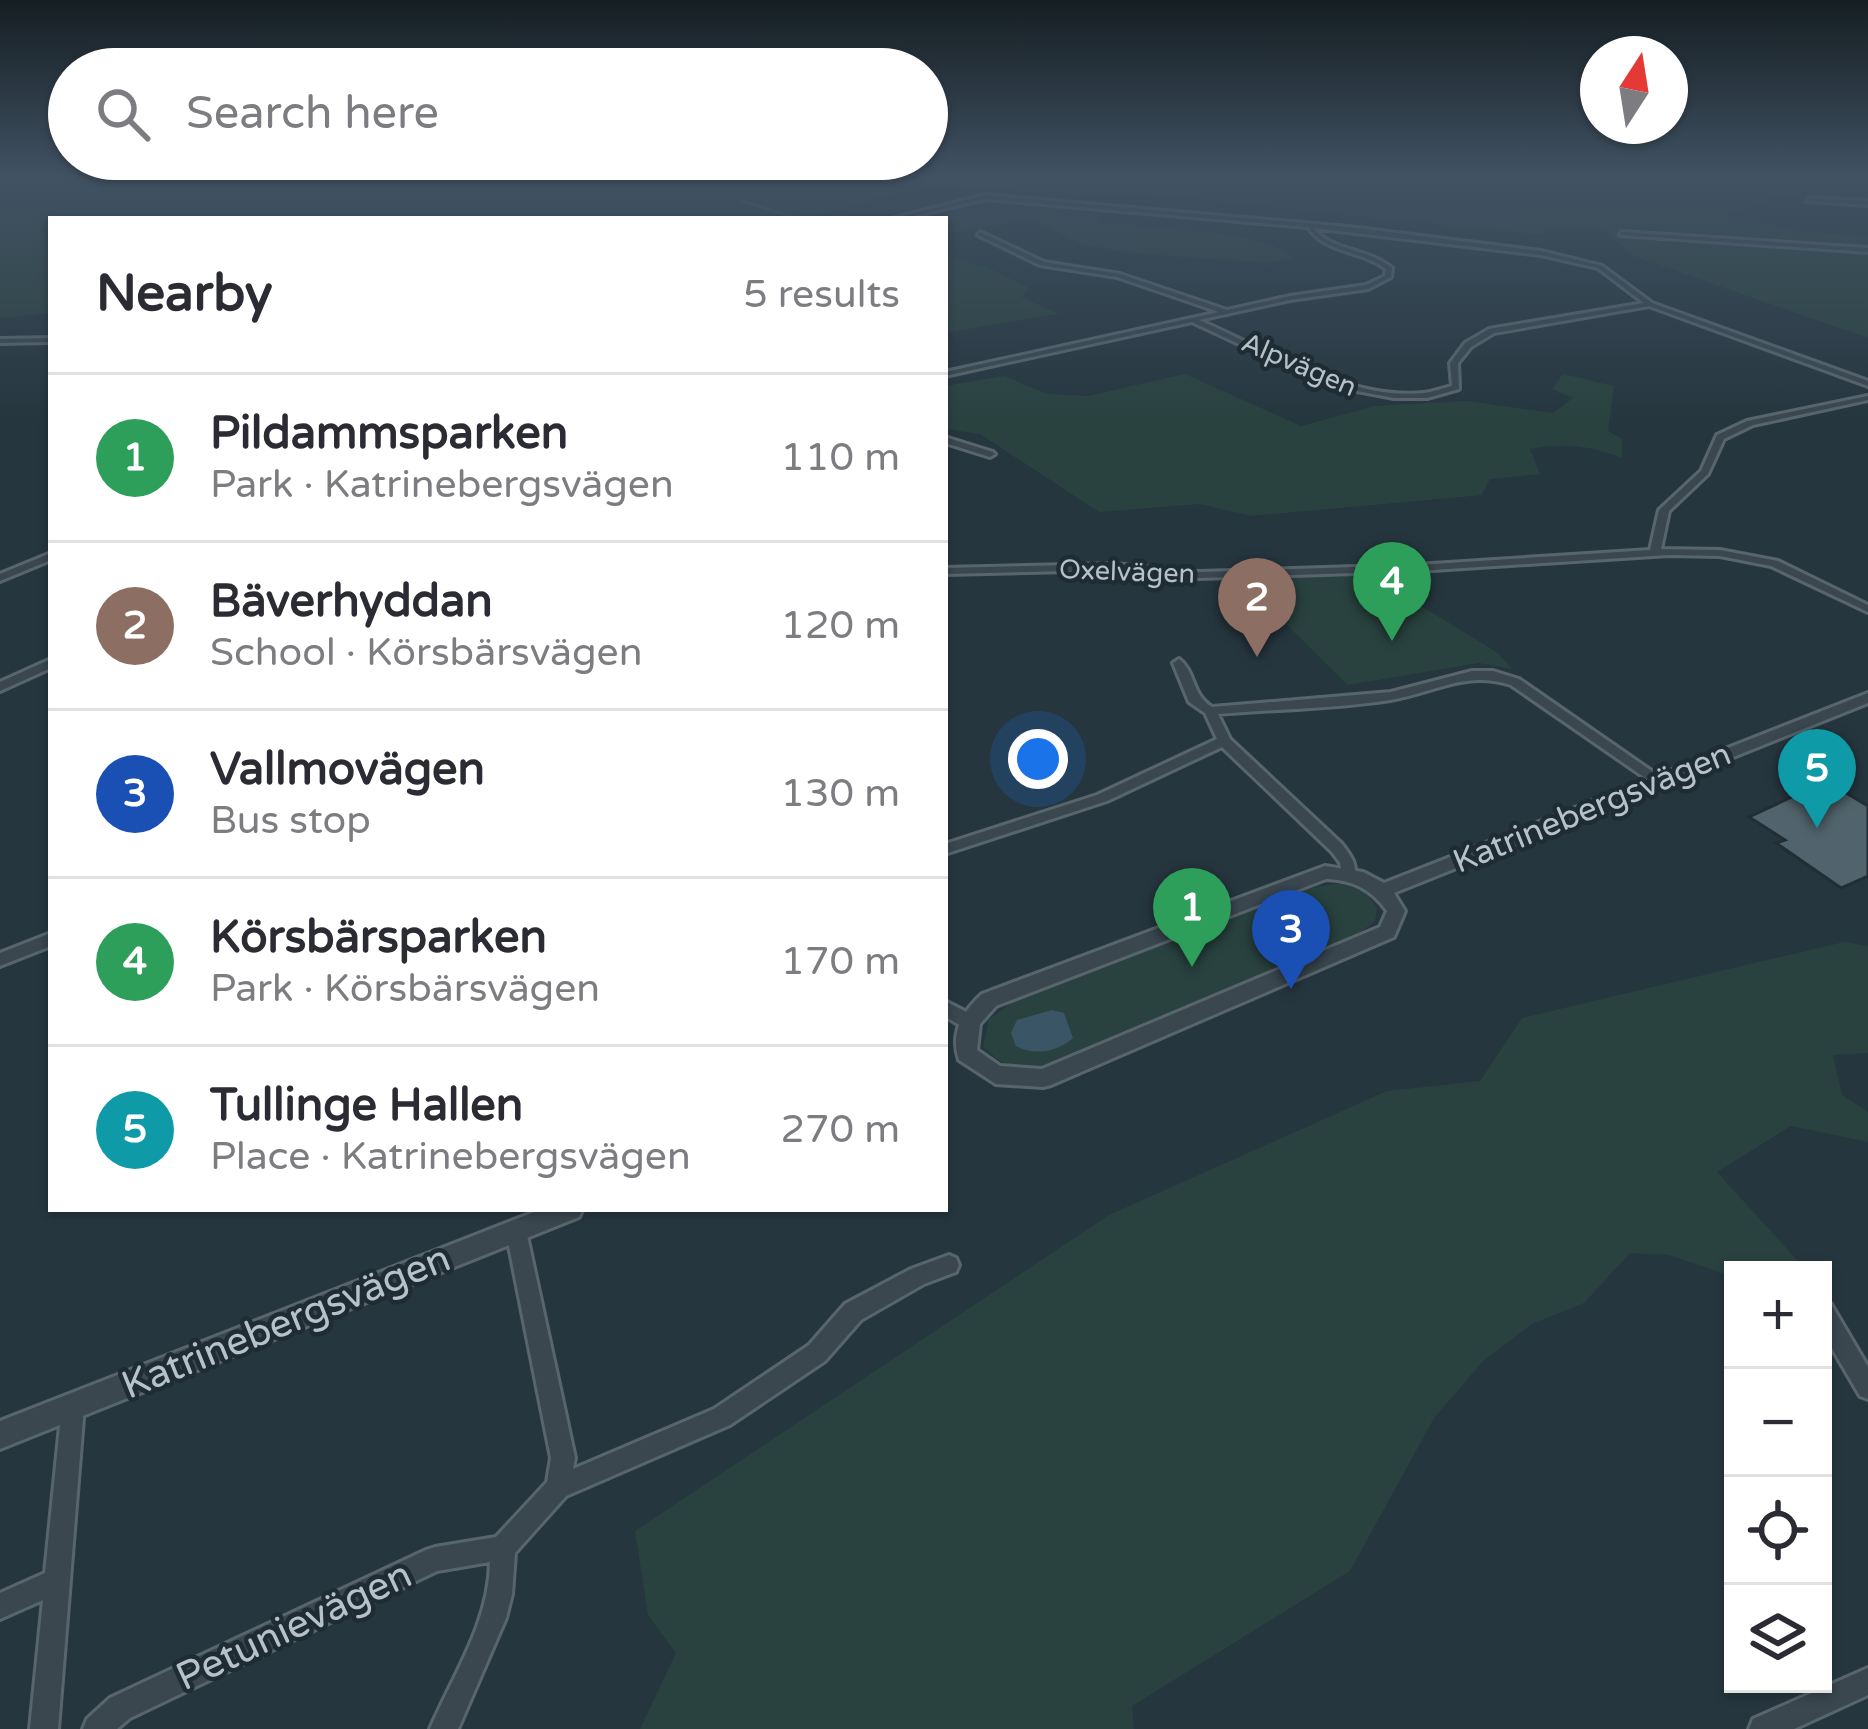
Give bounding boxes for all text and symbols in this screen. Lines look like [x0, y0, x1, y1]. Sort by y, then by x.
north arrow [1580, 36, 1688, 144]
search box [48, 48, 948, 180]
icon: search [90, 81, 156, 147]
text: Search here [186, 87, 439, 141]
text: Nearby [96, 263, 273, 325]
text: 5 results [743, 271, 900, 318]
street label: Alpvägen [1237, 326, 1361, 404]
text: Pildammsparken [210, 407, 568, 461]
text: 1 [123, 434, 147, 481]
text: 110 m [781, 434, 900, 481]
text: Park · Katrinebergsvägen [210, 461, 674, 508]
pin: 4 [1353, 542, 1431, 641]
street label: Oxelvägen [1059, 553, 1195, 591]
pin: 2 [1218, 558, 1296, 657]
text: Bäverhyddan [210, 575, 493, 629]
text: 2 [123, 602, 147, 649]
text: 120 m [781, 602, 900, 649]
text: School · Körsbärsvägen [210, 629, 642, 676]
your location [1008, 729, 1068, 789]
pin: 5 [1778, 729, 1856, 828]
street label: Katrinebergsvägen [1447, 734, 1737, 882]
text: Vallmovägen [210, 743, 485, 797]
text: 3 [123, 770, 147, 817]
text: 130 m [781, 770, 900, 817]
text: Bus stop [210, 797, 371, 844]
pin: 1 [1153, 868, 1231, 967]
pin: 3 [1252, 890, 1330, 989]
text: Körsbärsparken [210, 911, 547, 965]
text: 4 [123, 938, 147, 985]
text: 170 m [781, 938, 900, 985]
text: Park · Körsbärsvägen [210, 965, 600, 1012]
text: Tullinge Hallen [210, 1079, 523, 1133]
text: 5 [123, 1106, 147, 1153]
text: 270 m [781, 1106, 900, 1153]
text: Place · Katrinebergsvägen [210, 1133, 691, 1180]
street label: Katrinebergsvägen [115, 1235, 457, 1409]
map controls [1724, 1261, 1832, 1693]
button: + [1724, 1261, 1832, 1369]
button: − [1724, 1369, 1832, 1477]
button: locate [1724, 1477, 1832, 1585]
street label: Petunievägen [169, 1551, 419, 1701]
button: layers [1724, 1585, 1832, 1693]

